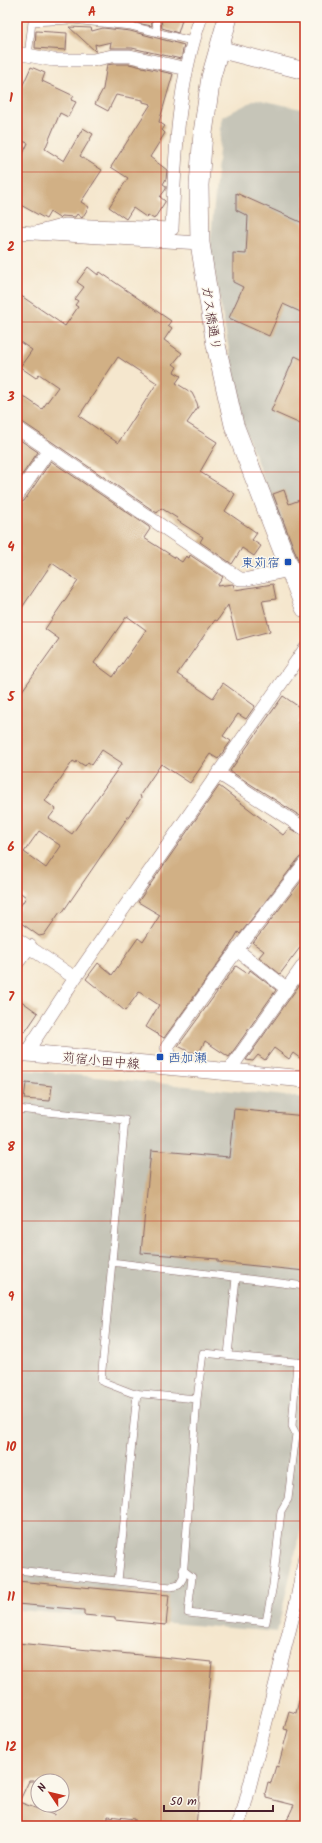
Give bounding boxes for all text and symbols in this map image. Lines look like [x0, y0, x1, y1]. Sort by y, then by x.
text: A [88, 2, 96, 23]
text: B [226, 2, 234, 23]
text: 1 [9, 88, 13, 109]
text: 2 [7, 237, 15, 258]
street label: ガス橋通り [195, 284, 226, 352]
text: 3 [6, 387, 15, 408]
text: 4 [7, 537, 15, 558]
place label: 東苅宿 [241, 553, 280, 574]
marker: 東苅宿 [283, 557, 293, 567]
text: 5 [7, 687, 16, 708]
text: 6 [7, 837, 15, 858]
text: 7 [8, 987, 15, 1008]
street label: 苅宿小田中線 [61, 1048, 142, 1075]
place label: 西加瀬 [168, 1048, 207, 1069]
marker: 西加瀬 [155, 1052, 165, 1062]
text: 8 [7, 1137, 15, 1158]
text: 9 [8, 1287, 15, 1308]
text: 10 [6, 1437, 17, 1458]
text: 11 [7, 1587, 15, 1608]
text: 12 [5, 1737, 17, 1758]
north arrow [30, 1773, 70, 1813]
text: N [33, 1780, 52, 1796]
scale bar [164, 1787, 273, 1813]
text: 50 m [170, 1792, 197, 1811]

